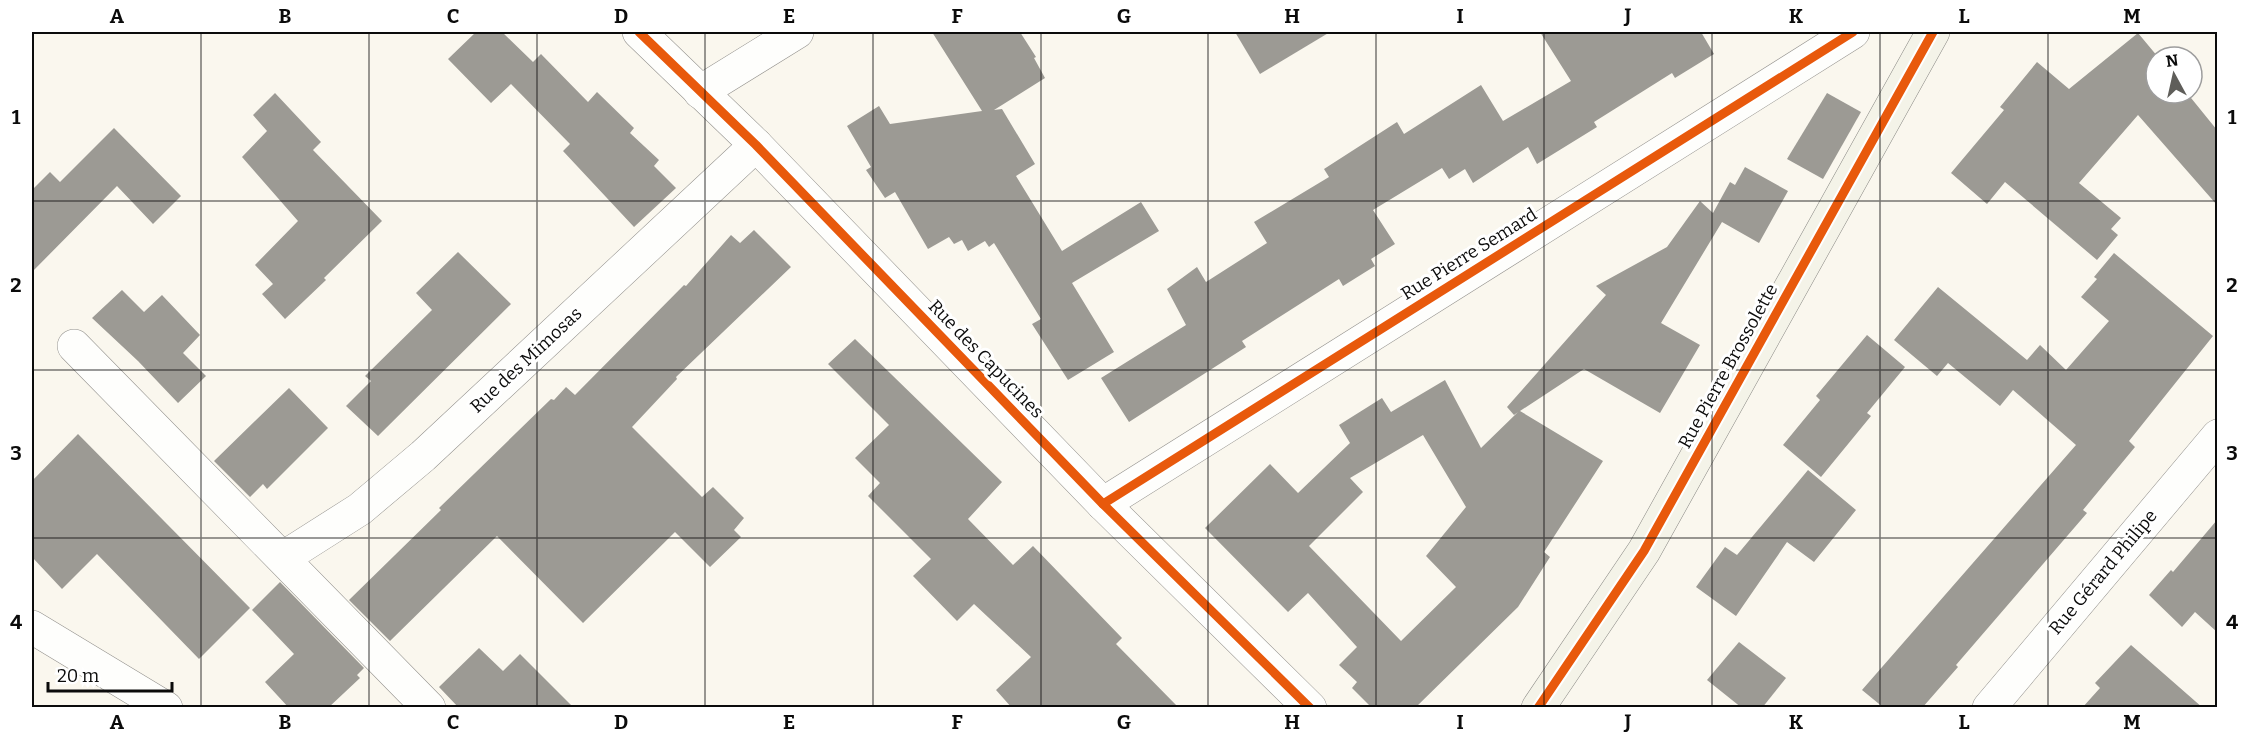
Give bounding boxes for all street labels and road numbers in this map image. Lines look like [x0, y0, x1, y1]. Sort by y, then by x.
street label: Rue Pierre Semard [1397, 203, 1541, 305]
street label: Rue Pierre Brossolette [1674, 280, 1782, 452]
street label: Rue des Capucines [924, 295, 1048, 423]
street label: Rue des Mimosas [466, 303, 586, 417]
street label: Rue Gérard Philipe [2044, 505, 2162, 639]

